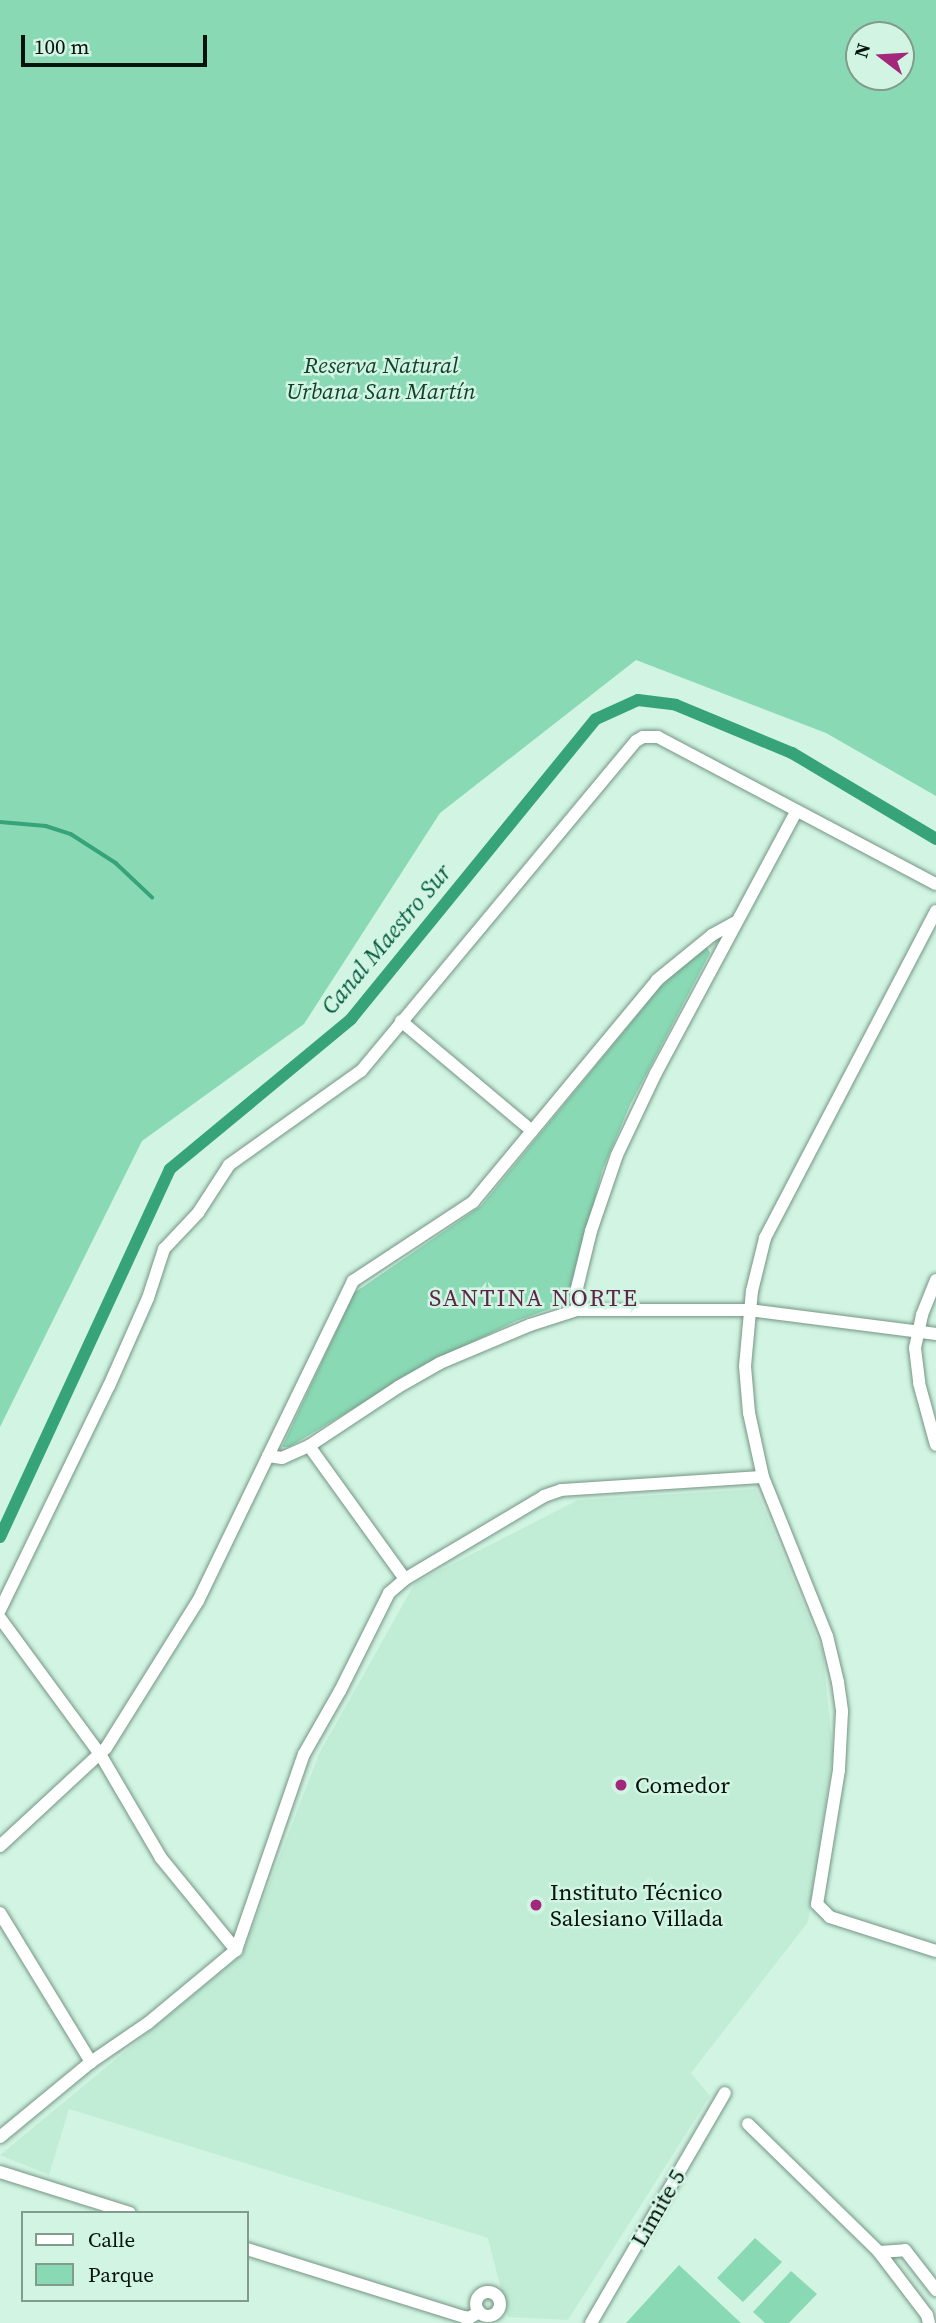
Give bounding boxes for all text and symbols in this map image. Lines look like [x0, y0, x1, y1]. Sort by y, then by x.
scale bar [24, 21, 210, 65]
north arrow [845, 21, 915, 91]
text: 100 m [34, 32, 89, 61]
text: N [847, 40, 876, 61]
park label: Reserva Natural Urbana San Martín [286, 351, 476, 405]
water label: Canal Maestro Sur [315, 858, 457, 1020]
district label: SANTINA NORTE [431, 1284, 637, 1312]
place label: Comedor [635, 1771, 730, 1799]
marker: Comedor [613, 1777, 629, 1793]
place label: Instituto Técnico Salesiano Villada [550, 1878, 724, 1932]
marker: Instituto Técnico Salesiano Villada [528, 1897, 544, 1913]
street label: Limite 5 [625, 2165, 691, 2251]
legend [21, 2211, 248, 2302]
text: Calle [88, 2225, 135, 2254]
text: Parque [88, 2260, 154, 2289]

